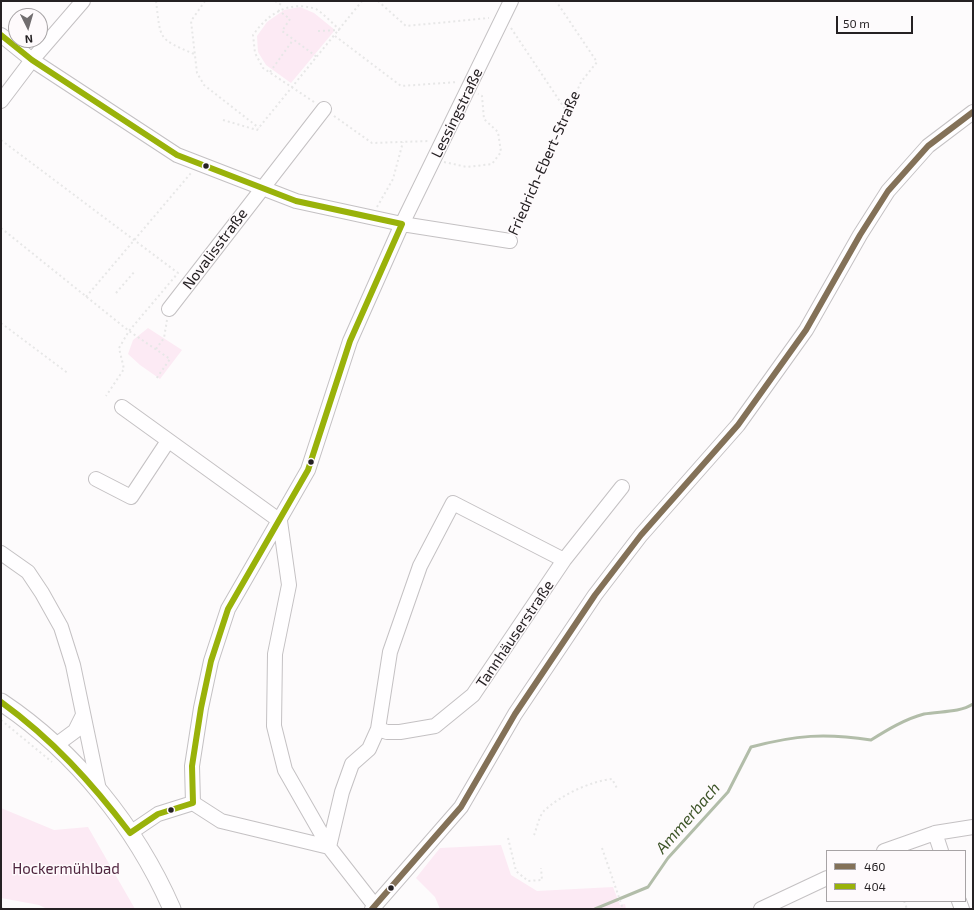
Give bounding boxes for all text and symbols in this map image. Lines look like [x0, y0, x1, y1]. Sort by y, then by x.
north arrow [8, 8, 48, 48]
scale bar [838, 8, 915, 34]
text: 50 m [843, 16, 870, 30]
text: N [24, 33, 34, 46]
street label: Lessingstraße [428, 65, 486, 161]
street label: Friedrich-Ebert-Straße [504, 88, 584, 238]
unlabelled marker [201, 161, 211, 171]
street label: Novalisstraße [179, 205, 251, 293]
unlabelled marker [306, 457, 316, 467]
street label: Tannhäuserstraße [472, 577, 558, 691]
water label: Ammerbach [652, 778, 724, 858]
unlabelled marker [166, 805, 176, 815]
legend [826, 850, 966, 902]
text: 460 [864, 859, 885, 873]
park label: Hockermühlbad [12, 860, 120, 878]
text: 404 [864, 879, 886, 893]
unlabelled marker [386, 883, 396, 893]

